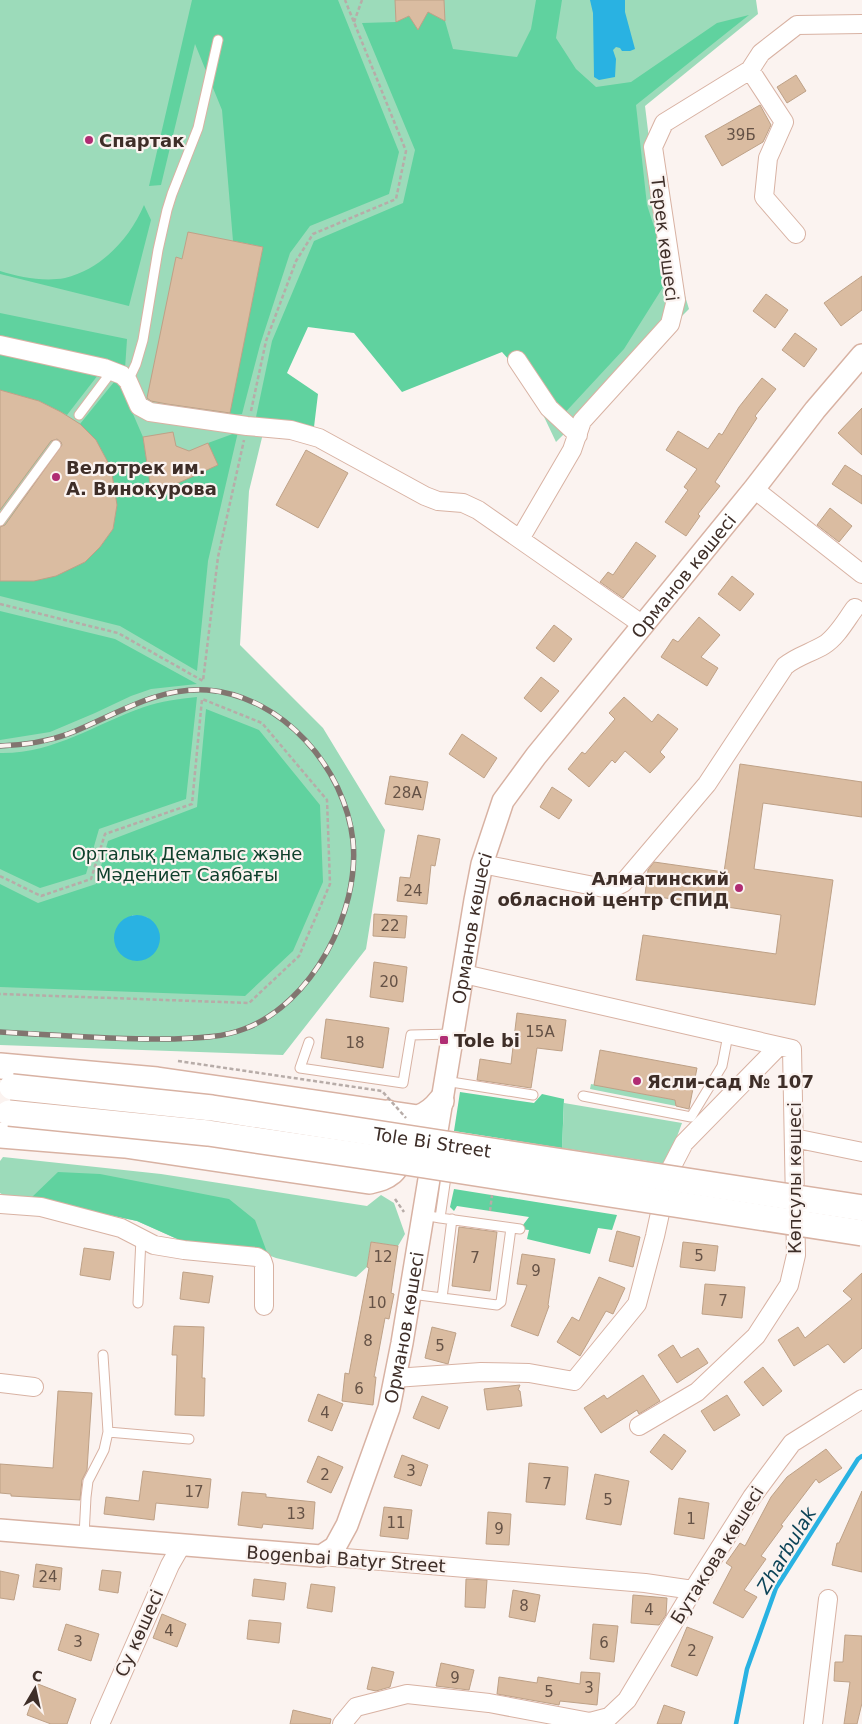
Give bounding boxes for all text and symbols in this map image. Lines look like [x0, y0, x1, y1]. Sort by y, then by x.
house number: 39Б [726, 126, 756, 144]
place label: Спартак [99, 130, 184, 151]
marker: Спартак [83, 134, 95, 146]
street label: Терек көшесі [647, 174, 683, 303]
place label: Велотрек им. А. Винокурова [66, 457, 217, 499]
marker: Велотрек им. А. Винокурова [50, 471, 62, 483]
street label: Орманов көшесі [626, 509, 740, 642]
house number: 28А [392, 784, 422, 802]
park label: Орталық Демалыс және Мәдениет Саябағы [72, 843, 302, 885]
street label: Орманов көшесі [448, 849, 496, 1006]
place label: Алматинский обласной центр СПИД [497, 868, 729, 910]
house number: 24 [403, 882, 423, 900]
marker: Алматинский обласной центр СПИД [733, 882, 745, 894]
house number: 22 [380, 917, 400, 935]
house number: 20 [379, 973, 399, 991]
house number: 15А [525, 1023, 555, 1041]
place label: Tole bi [454, 1030, 520, 1051]
house number: 18 [345, 1034, 365, 1052]
marker: Tole bi [438, 1034, 450, 1046]
place label: Ясли-сад № 107 [647, 1071, 814, 1092]
marker: Ясли-сад № 107 [631, 1075, 643, 1087]
street label: Көпсулы көшесі [784, 1102, 805, 1254]
street label: Tole Bi Street [371, 1122, 493, 1161]
house number: 5 [694, 1247, 704, 1265]
house number: 12 [373, 1248, 393, 1266]
house number: 7 [470, 1249, 480, 1267]
street label: Орманов көшесі [380, 1250, 427, 1405]
house number: 9 [531, 1262, 541, 1280]
house number: 7 [718, 1292, 728, 1310]
house number: 10 [367, 1294, 387, 1312]
house number: 8 [363, 1332, 373, 1350]
house number: 5 [435, 1337, 445, 1355]
house number: 6 [354, 1380, 364, 1398]
house number: 4 [320, 1404, 330, 1422]
house number: 3 [406, 1462, 416, 1480]
house number: 2 [320, 1466, 330, 1484]
house number: 7 [542, 1475, 552, 1493]
street label: Бутакова көшесі [666, 1482, 768, 1628]
house number: 17 [184, 1483, 204, 1501]
house number: 5 [603, 1491, 613, 1509]
water label: Zharbulak [751, 1502, 821, 1598]
house number: 13 [286, 1505, 306, 1523]
house number: 1 [686, 1510, 696, 1528]
house number: 11 [386, 1514, 406, 1532]
house number: 9 [494, 1520, 504, 1538]
street label: Bogenbai Batyr Street [246, 1542, 446, 1576]
house number: 24 [38, 1568, 58, 1586]
street label: Су көшесі [110, 1586, 168, 1680]
house number: 8 [519, 1597, 529, 1615]
house number: 4 [644, 1601, 654, 1619]
house number: 4 [164, 1622, 174, 1640]
house number: 3 [73, 1633, 83, 1651]
house number: 6 [599, 1634, 609, 1652]
house number: 2 [687, 1642, 697, 1660]
north arrow [10, 1664, 60, 1714]
text: С [31, 1667, 43, 1685]
house number: 9 [450, 1669, 460, 1687]
house number: 3 [584, 1679, 594, 1697]
house number: 5 [544, 1683, 554, 1701]

